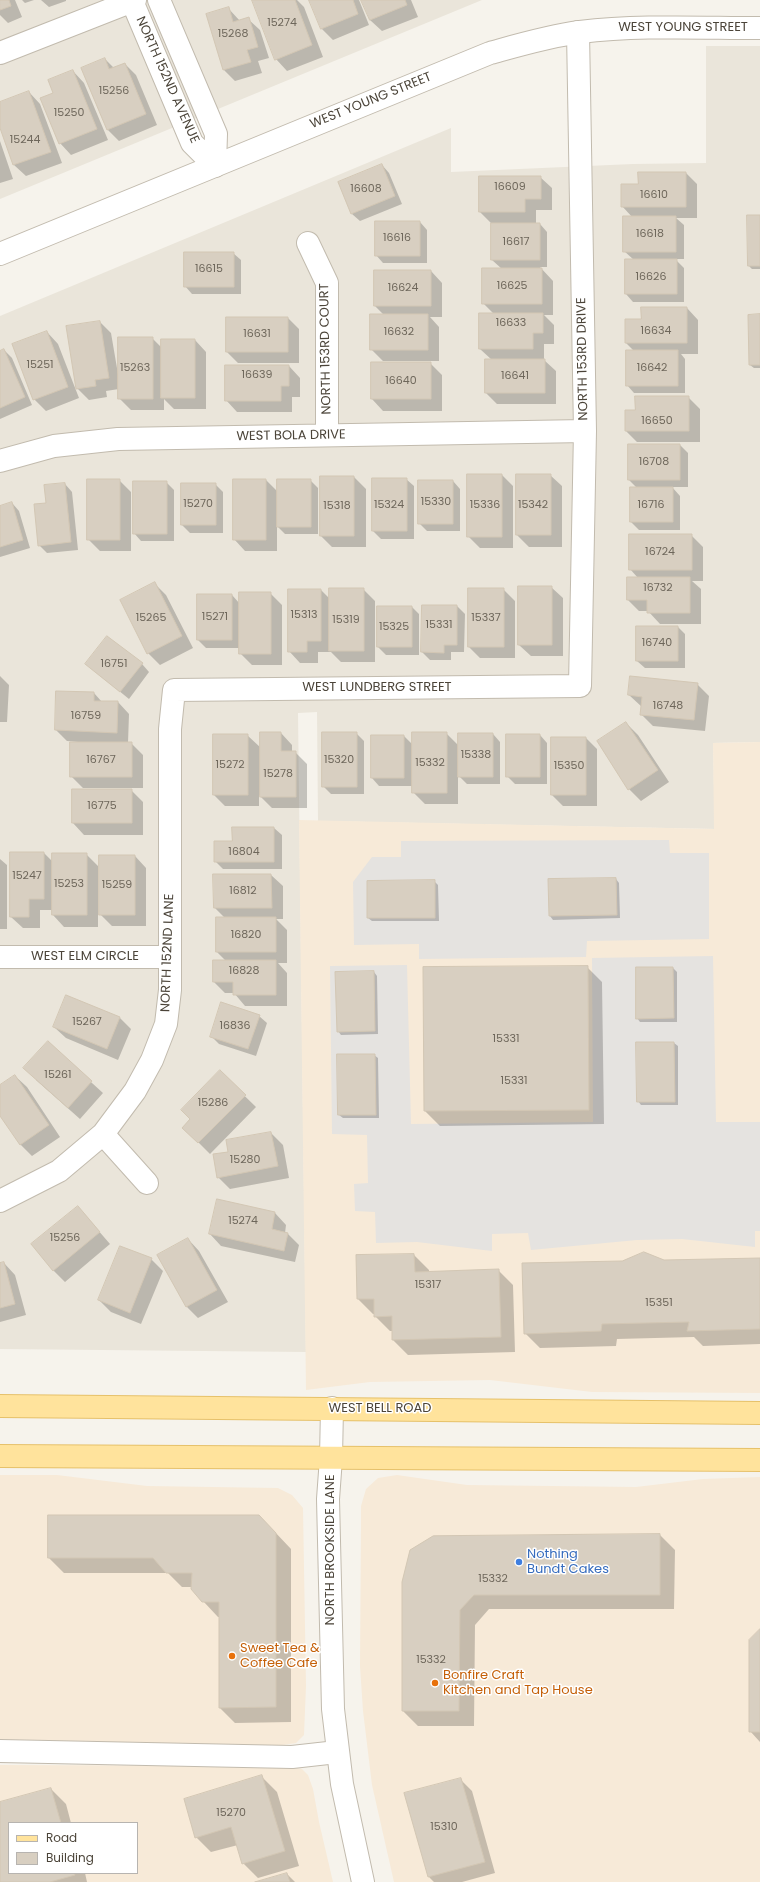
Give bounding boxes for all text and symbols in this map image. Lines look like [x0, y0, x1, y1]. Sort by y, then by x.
street label: NORTH 152ND AVENUE [132, 14, 202, 146]
house number: 15274 [267, 16, 297, 30]
street label: WEST YOUNG STREET [618, 20, 748, 36]
house number: 15268 [218, 27, 248, 41]
street label: WEST YOUNG STREET [308, 69, 434, 133]
house number: 15256 [99, 84, 129, 98]
house number: 15250 [54, 106, 84, 120]
house number: 15244 [10, 133, 40, 147]
house number: 16609 [494, 180, 526, 194]
house number: 16608 [350, 182, 382, 196]
house number: 16610 [640, 188, 668, 202]
house number: 16618 [636, 227, 664, 241]
house number: 16616 [383, 231, 411, 245]
house number: 16617 [502, 235, 530, 249]
house number: 16615 [195, 262, 223, 276]
house number: 16626 [636, 270, 666, 284]
house number: 16625 [497, 279, 527, 293]
house number: 16624 [388, 281, 418, 295]
street label: NORTH 153RD COURT [317, 283, 335, 415]
street label: NORTH 153RD DRIVE [574, 297, 592, 421]
house number: 16633 [496, 316, 526, 330]
house number: 16634 [641, 324, 671, 338]
house number: 16632 [384, 325, 414, 339]
house number: 16631 [243, 327, 271, 341]
house number: 15251 [26, 358, 54, 372]
house number: 15263 [120, 361, 150, 375]
house number: 16642 [637, 361, 667, 375]
house number: 16639 [242, 368, 272, 382]
house number: 16641 [501, 369, 529, 383]
house number: 16640 [385, 374, 417, 388]
house number: 16650 [641, 414, 673, 428]
street label: WEST BOLA DRIVE [236, 427, 346, 445]
house number: 16708 [639, 455, 669, 469]
house number: 15330 [421, 495, 451, 509]
house number: 15270 [183, 497, 213, 511]
house number: 15324 [374, 498, 404, 512]
house number: 15336 [470, 498, 500, 512]
house number: 15342 [518, 498, 548, 512]
house number: 16716 [637, 498, 665, 512]
house number: 15318 [323, 499, 351, 513]
house number: 16724 [645, 545, 675, 559]
house number: 16732 [643, 581, 673, 595]
house number: 15313 [291, 608, 317, 622]
house number: 15271 [202, 610, 228, 624]
house number: 15265 [136, 611, 166, 625]
house number: 15337 [471, 611, 501, 625]
house number: 15319 [332, 613, 360, 627]
house number: 15331 [426, 618, 452, 632]
house number: 15325 [379, 620, 409, 634]
house number: 16740 [642, 636, 672, 650]
house number: 16751 [101, 657, 127, 671]
street label: WEST LUNDBERG STREET [302, 680, 452, 696]
house number: 16748 [653, 699, 683, 713]
house number: 16759 [71, 709, 101, 723]
house number: 15338 [461, 748, 491, 762]
house number: 16767 [86, 753, 116, 767]
house number: 15320 [324, 753, 354, 767]
house number: 15332 [415, 756, 445, 770]
house number: 15272 [215, 758, 245, 772]
house number: 15350 [554, 759, 584, 773]
house number: 15278 [263, 767, 293, 781]
house number: 16775 [87, 799, 117, 813]
house number: 16804 [228, 845, 260, 859]
house number: 15247 [12, 869, 42, 883]
house number: 15253 [54, 877, 84, 891]
house number: 15259 [102, 878, 132, 892]
house number: 16812 [229, 884, 257, 898]
street label: NORTH 152ND LANE [158, 893, 178, 1013]
house number: 16820 [231, 928, 261, 942]
street label: WEST ELM CIRCLE [31, 949, 139, 965]
house number: 16828 [229, 964, 259, 978]
house number: 15267 [72, 1015, 102, 1029]
house number: 16836 [220, 1019, 250, 1033]
house number: 15331 [493, 1032, 519, 1046]
house number: 15261 [44, 1068, 72, 1082]
house number: 15331 [501, 1074, 527, 1088]
house number: 15286 [198, 1096, 228, 1110]
house number: 15280 [230, 1153, 260, 1167]
house number: 15274 [228, 1214, 258, 1228]
house number: 15256 [50, 1231, 80, 1245]
house number: 15317 [415, 1278, 441, 1292]
house number: 15351 [645, 1296, 673, 1310]
street label: WEST BELL ROAD [329, 1401, 431, 1417]
street label: NORTH BROOKSIDE LANE [323, 1474, 339, 1626]
place label: Nothing Bundt Cakes [527, 1547, 609, 1578]
marker: Nothing Bundt Cakes [514, 1557, 524, 1567]
house number: 15332 [478, 1572, 508, 1586]
place label: Sweet Tea & Coffee Cafe [240, 1641, 320, 1672]
marker: Sweet Tea & Coffee Cafe [227, 1651, 237, 1661]
house number: 15332 [416, 1653, 446, 1667]
place label: Bonfire Craft Kitchen and Tap House [443, 1668, 593, 1699]
marker: Bonfire Craft Kitchen and Tap House [430, 1678, 440, 1688]
house number: 15270 [216, 1806, 246, 1820]
house number: 15310 [430, 1820, 458, 1834]
legend [8, 1822, 138, 1874]
text: Road [46, 1829, 77, 1846]
text: Building [46, 1849, 94, 1866]

